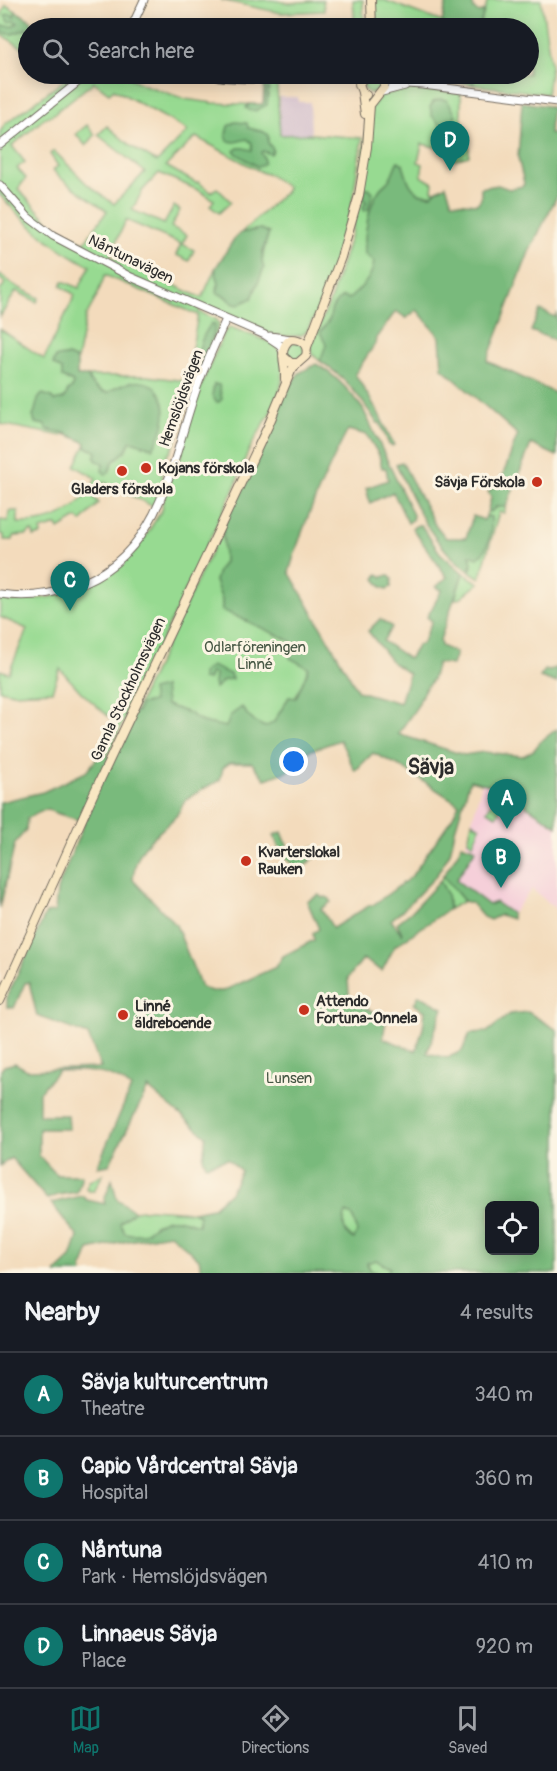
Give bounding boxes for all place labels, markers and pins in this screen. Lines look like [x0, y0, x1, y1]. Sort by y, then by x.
pin: D [430, 122, 470, 171]
place label: Kojans förskola [158, 459, 254, 478]
marker: Kojans förskola [139, 461, 153, 475]
marker: Gladers förskola [115, 464, 129, 478]
place label: Sävja Förskola [435, 473, 525, 492]
marker: Sävja Förskola [530, 475, 544, 489]
place label: Gladers förskola [71, 480, 173, 499]
pin: C [50, 562, 90, 611]
pin: A [488, 780, 526, 829]
pin: B [482, 838, 520, 888]
place label: Kvarterslokal Rauken [258, 843, 340, 879]
marker: Kvarterslokal Rauken [239, 854, 253, 868]
place label: Attendo Fortuna-Onnela [316, 992, 418, 1028]
place label: Linné äldreboende [135, 997, 212, 1033]
marker: Attendo Fortuna-Onnela [297, 1003, 311, 1017]
marker: Linné äldreboende [116, 1008, 130, 1022]

